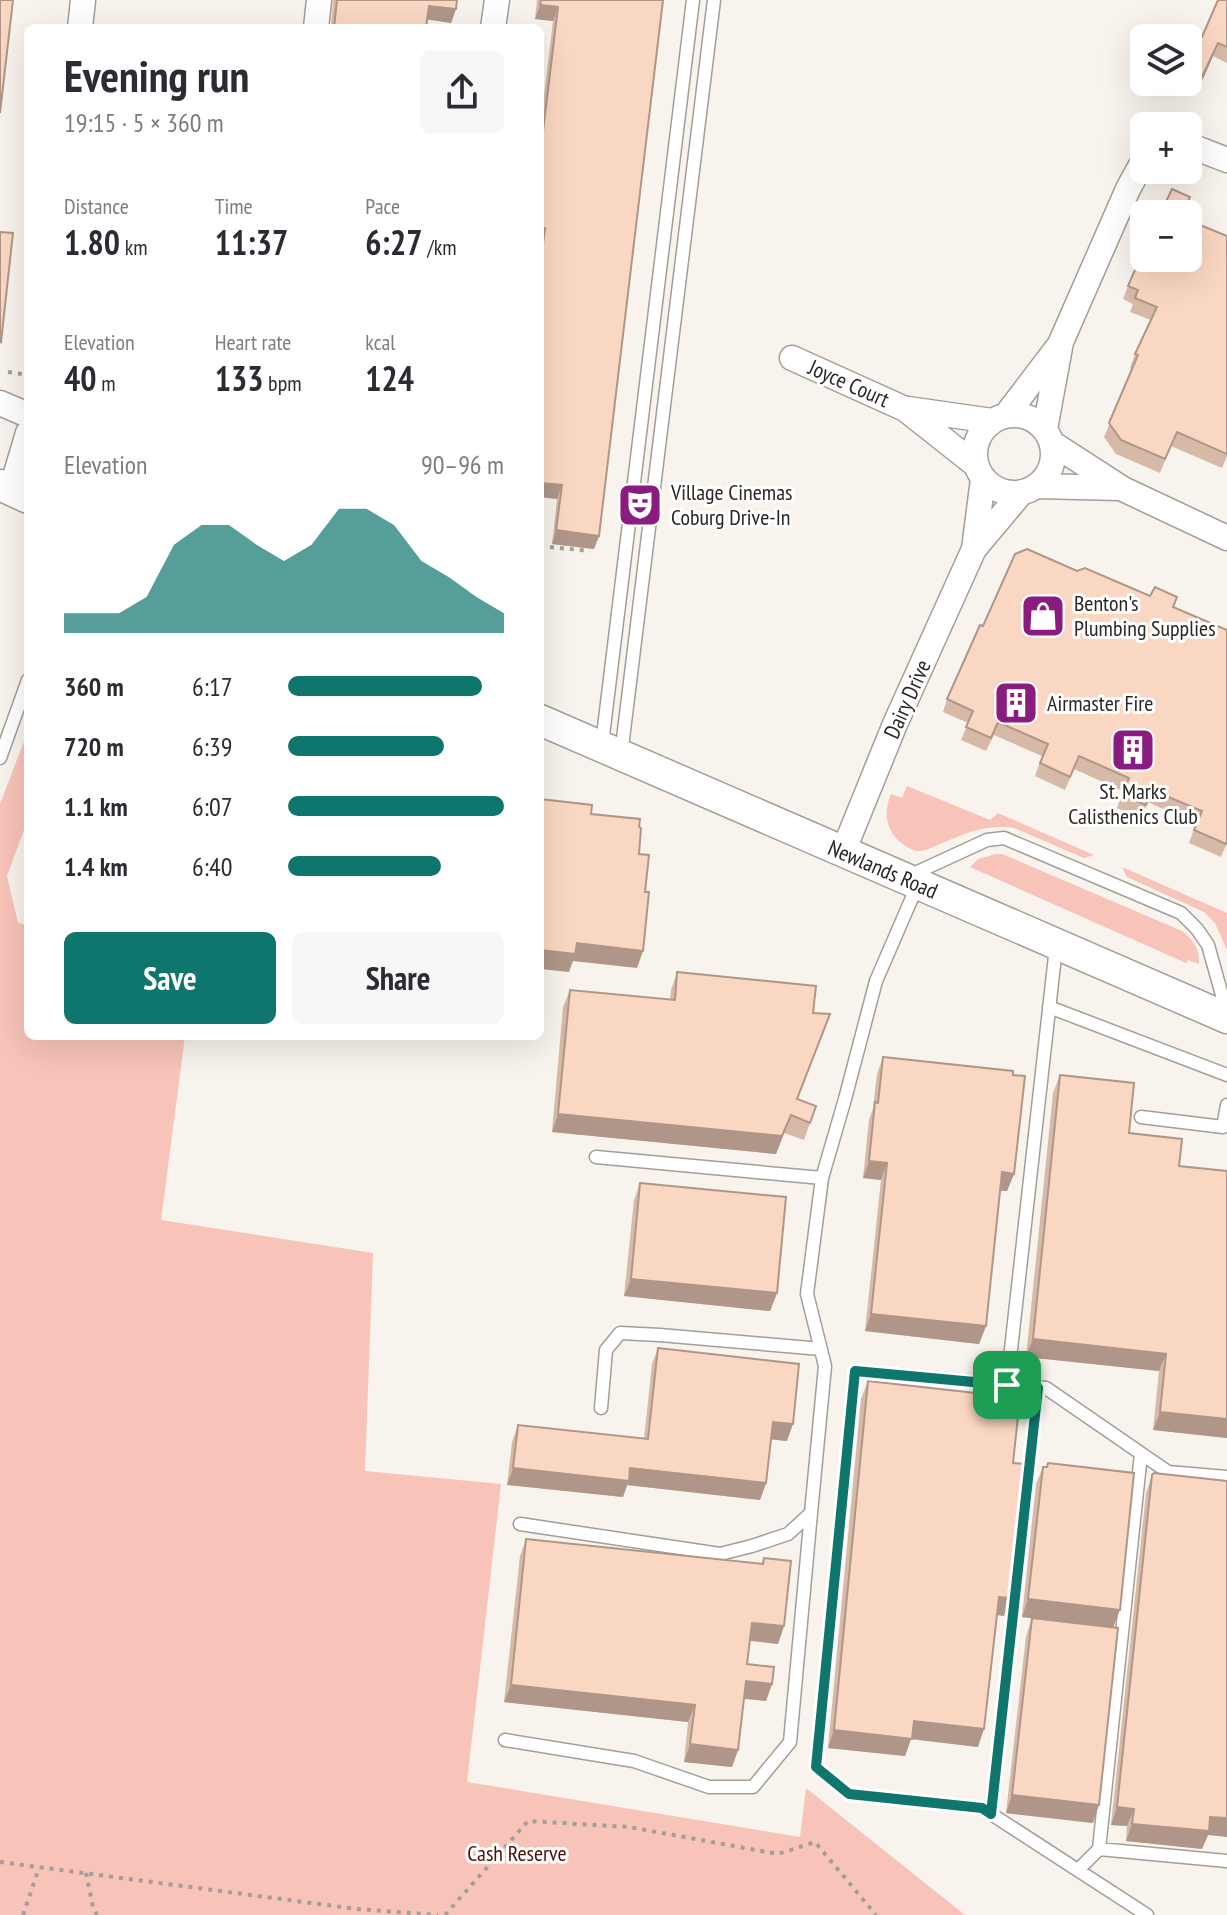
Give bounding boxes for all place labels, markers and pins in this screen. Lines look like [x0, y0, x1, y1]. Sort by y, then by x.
place label: Village Cinemas Coburg Drive-In [670, 478, 792, 531]
theatre icon: Village Cinemas Coburg Drive-In [616, 481, 664, 529]
place label: Benton's Plumbing Supplies [1074, 589, 1216, 642]
shop icon: Benton's Plumbing Supplies [1019, 592, 1067, 640]
building icon: Airmaster Fire [992, 679, 1040, 727]
place label: Airmaster Fire [1047, 689, 1153, 717]
building icon: St. Marks Calisthenics Club [1109, 726, 1157, 774]
place label: St. Marks Calisthenics Club [1068, 777, 1198, 830]
pin [973, 1351, 1041, 1419]

